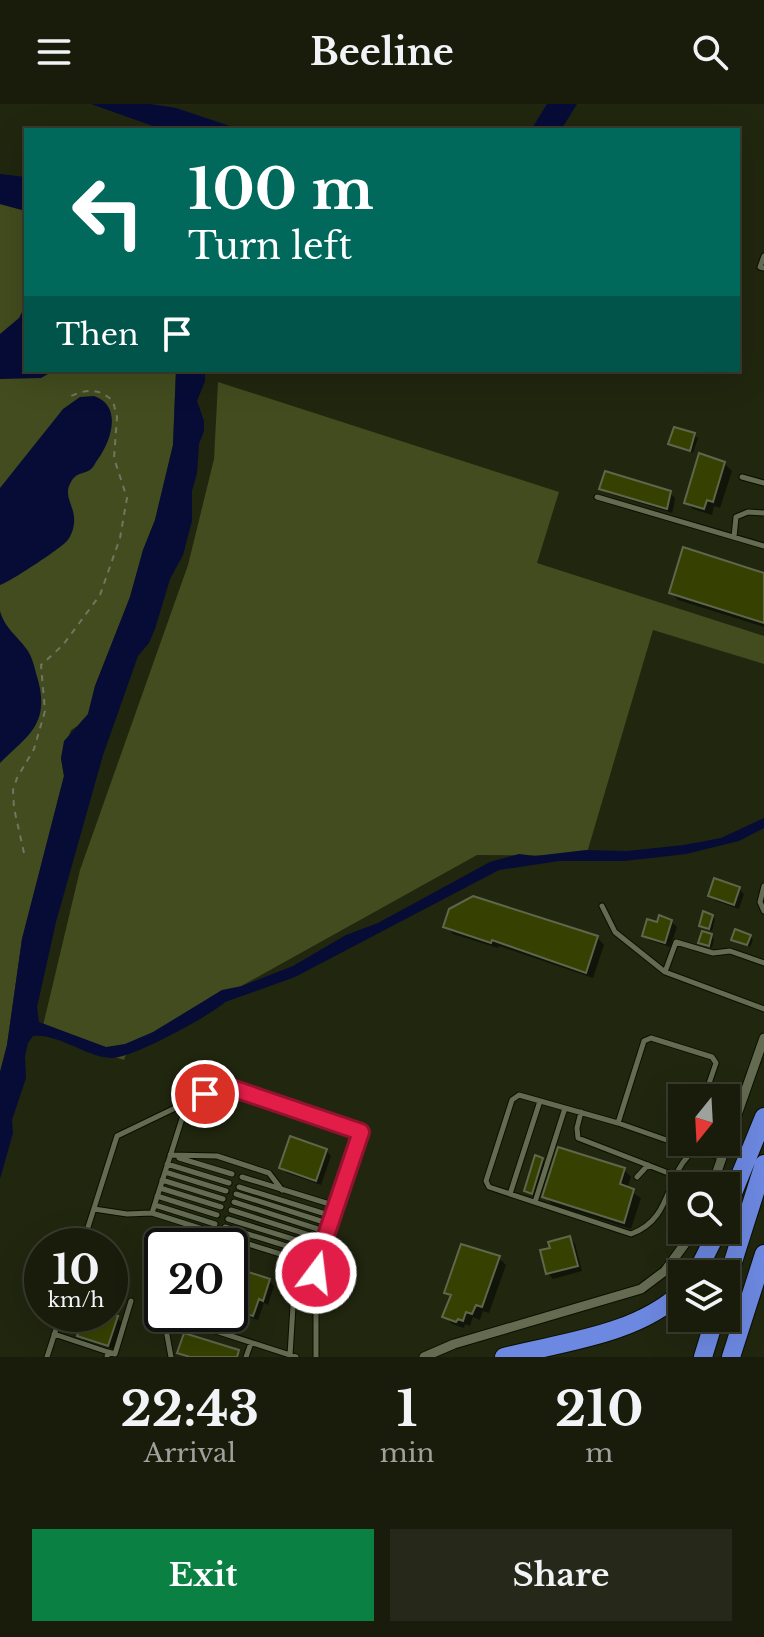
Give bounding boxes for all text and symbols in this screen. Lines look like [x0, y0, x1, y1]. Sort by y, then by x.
icon: menu [32, 30, 76, 74]
text: Beeline [310, 30, 454, 75]
icon: search [688, 30, 732, 74]
text: 100 m [188, 155, 374, 224]
icon: left [56, 160, 160, 264]
text: Turn left [188, 224, 352, 269]
icon: arrive [155, 312, 199, 356]
text: Then [56, 316, 139, 353]
pin [171, 1060, 239, 1128]
icon: arrive [183, 1072, 227, 1116]
north arrow [668, 1084, 740, 1156]
map controls [668, 1084, 740, 1332]
button: search [668, 1172, 740, 1244]
speed limit sign: 20 [144, 1228, 248, 1332]
position arrow [274, 1231, 358, 1315]
text: 10 [52, 1245, 100, 1295]
button: layers [668, 1260, 740, 1332]
text: km/h [48, 1288, 104, 1312]
text: 22:43 [121, 1379, 259, 1439]
text: 1 [397, 1379, 418, 1439]
text: 210 [555, 1379, 643, 1439]
text: Arrival [144, 1437, 236, 1469]
text: min [380, 1437, 434, 1469]
text: m [585, 1437, 613, 1469]
button: Exit [32, 1529, 374, 1621]
button: Share [390, 1529, 732, 1621]

